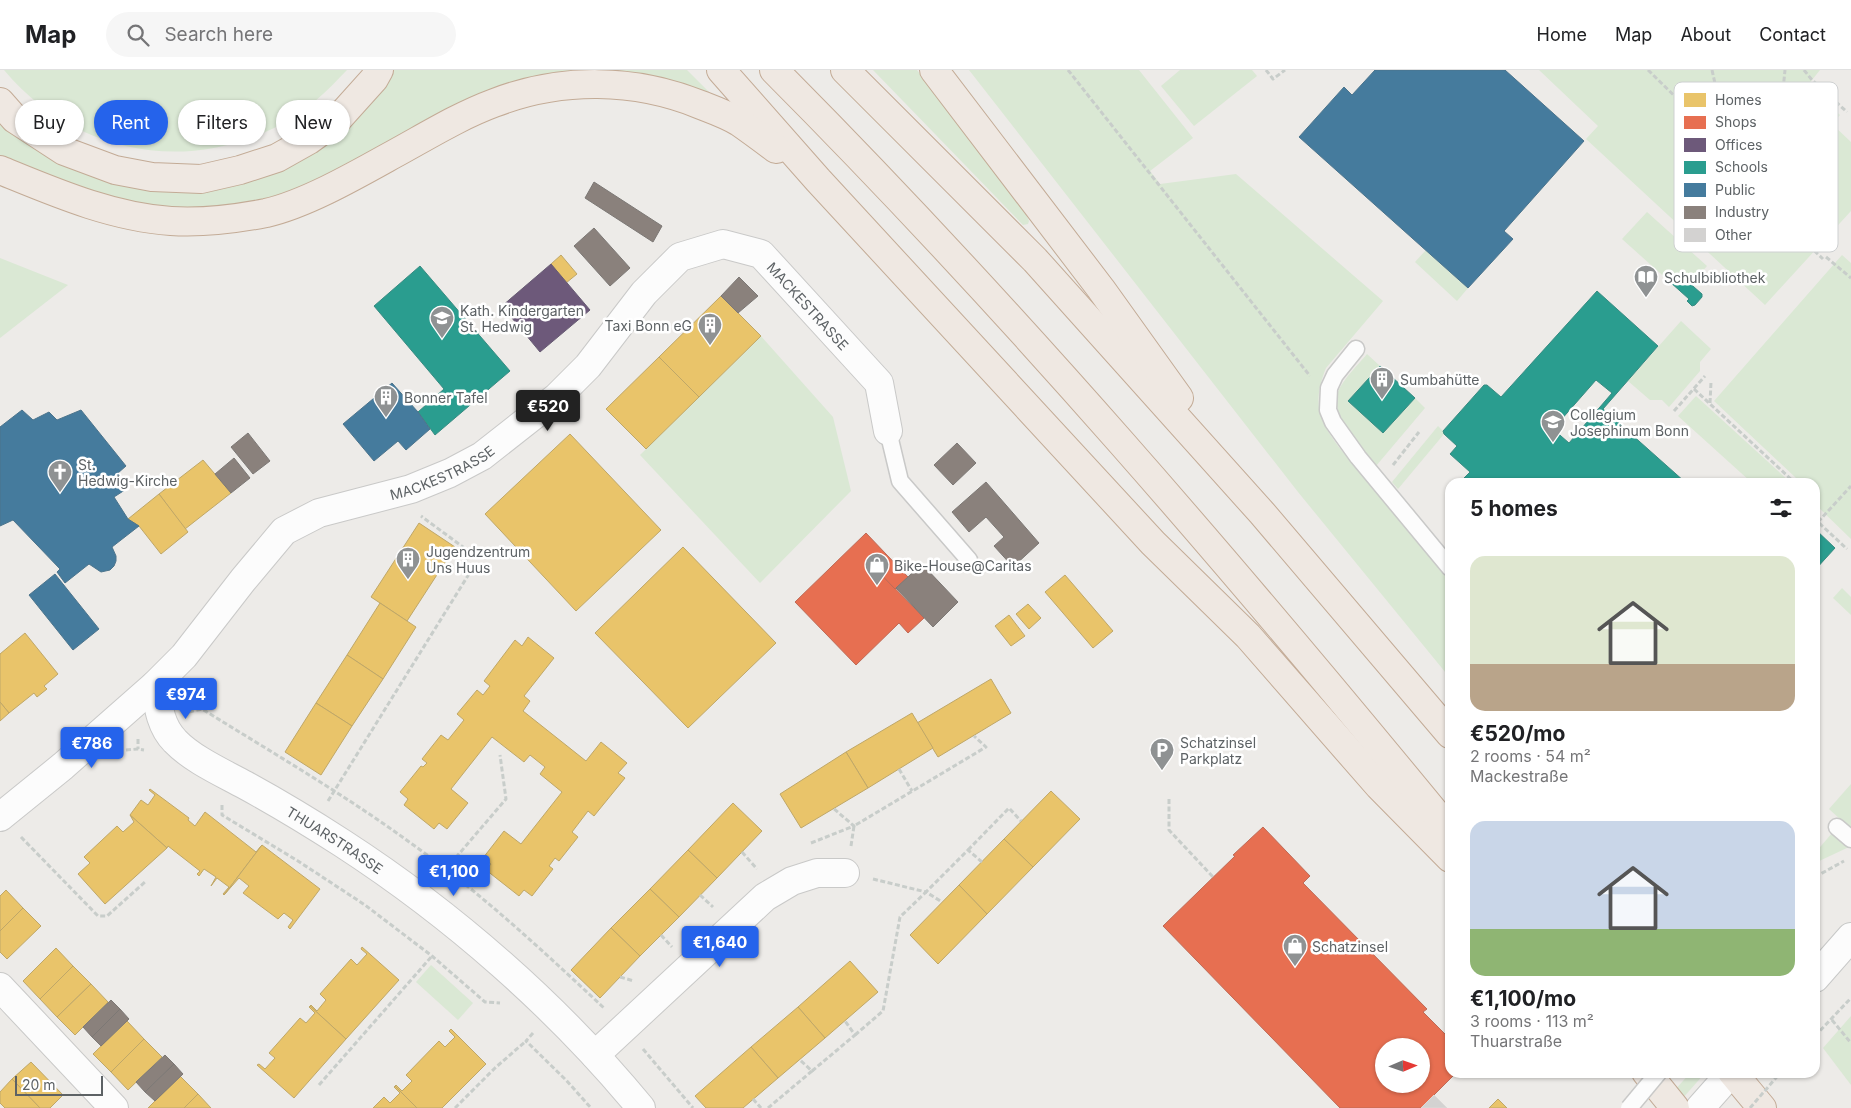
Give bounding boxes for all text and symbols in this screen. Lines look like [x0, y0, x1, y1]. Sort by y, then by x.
search box [106, 12, 456, 57]
text: Map [25, 20, 76, 49]
icon: search [124, 21, 152, 49]
text: Search here [164, 23, 273, 46]
text: Home [1537, 24, 1587, 45]
text: Map [1615, 24, 1652, 45]
text: About [1680, 24, 1731, 45]
text: Contact [1759, 24, 1826, 45]
legend [1674, 82, 1838, 252]
text: Homes [1715, 91, 1762, 108]
chip: Buy [15, 100, 84, 145]
chip: Rent [94, 100, 168, 145]
chip: Filters [178, 100, 266, 145]
chip: New [276, 100, 350, 145]
text: Shops [1715, 113, 1757, 130]
text: Offices [1715, 136, 1762, 153]
text: Schools [1715, 158, 1768, 175]
text: Public [1715, 181, 1756, 198]
text: Industry [1715, 203, 1769, 220]
text: Other [1715, 226, 1752, 243]
street label: MACKESTRASSE [764, 258, 853, 353]
library icon: Schulbibliothek [1633, 264, 1659, 298]
place label: Schulbibliothek [1664, 269, 1766, 286]
place label: Kath. Kindergarten St. Hedwig [460, 302, 584, 335]
school or university icon: Kath. Kindergarten St. Hedwig [429, 305, 455, 339]
building icon: Taxi Bonn eG [697, 312, 723, 346]
place label: Taxi Bonn eG [605, 317, 692, 334]
building icon: Sumbahütte [1369, 366, 1395, 400]
place label: Sumbahütte [1400, 371, 1480, 388]
building icon: Bonner Tafel [373, 384, 399, 418]
place label: Bonner Tafel [404, 389, 488, 406]
pin: €520 [518, 390, 578, 432]
text: €520 [527, 396, 569, 416]
place label: Collegium Josephinum Bonn [1570, 406, 1689, 439]
school or university icon: Collegium Josephinum Bonn [1540, 409, 1566, 443]
street label: MACKESTRASSE [388, 441, 497, 503]
place label: St. Hedwig-Kirche [78, 456, 178, 489]
church icon: St. Hedwig-Kirche [47, 459, 73, 493]
icon: filters [1767, 494, 1795, 522]
text: 5 homes [1470, 496, 1558, 521]
place label: Jugendzentrum Uns Huus [426, 543, 530, 576]
building icon: Jugendzentrum Uns Huus [395, 546, 421, 580]
shop icon: Bike-House@Caritas [864, 552, 890, 586]
place label: Bike-House@Caritas [894, 557, 1032, 574]
icon: home [1588, 588, 1678, 678]
pin: €974 [156, 678, 216, 720]
text: €974 [166, 684, 206, 704]
text: €520/mo [1470, 721, 1565, 746]
pin: €786 [62, 726, 122, 769]
text: €786 [72, 733, 112, 753]
place label: Schatzinsel Parkplatz [1180, 734, 1256, 767]
parking icon: Schatzinsel Parkplatz [1149, 737, 1175, 771]
text: 2 rooms · 54 m² [1470, 746, 1591, 766]
text: Mackestraße [1470, 766, 1568, 786]
street label: THUARSTRASSE [284, 802, 387, 877]
icon: home [1588, 853, 1678, 943]
pin: €1,100 [413, 854, 495, 897]
text: €1,100 [429, 861, 479, 881]
pin: €1,640 [679, 926, 761, 968]
text: €1,640 [693, 932, 747, 952]
shop icon: Schatzinsel [1282, 933, 1308, 967]
place label: Schatzinsel [1312, 938, 1388, 955]
text: €1,100/mo [1470, 986, 1576, 1011]
text: 3 rooms · 113 m² [1470, 1011, 1594, 1031]
text: Thuarstraße [1470, 1031, 1562, 1051]
north arrow [1375, 1038, 1430, 1092]
map controls [1375, 1038, 1430, 1093]
scale bar [15, 1073, 102, 1096]
text: 20 m [22, 1076, 56, 1093]

